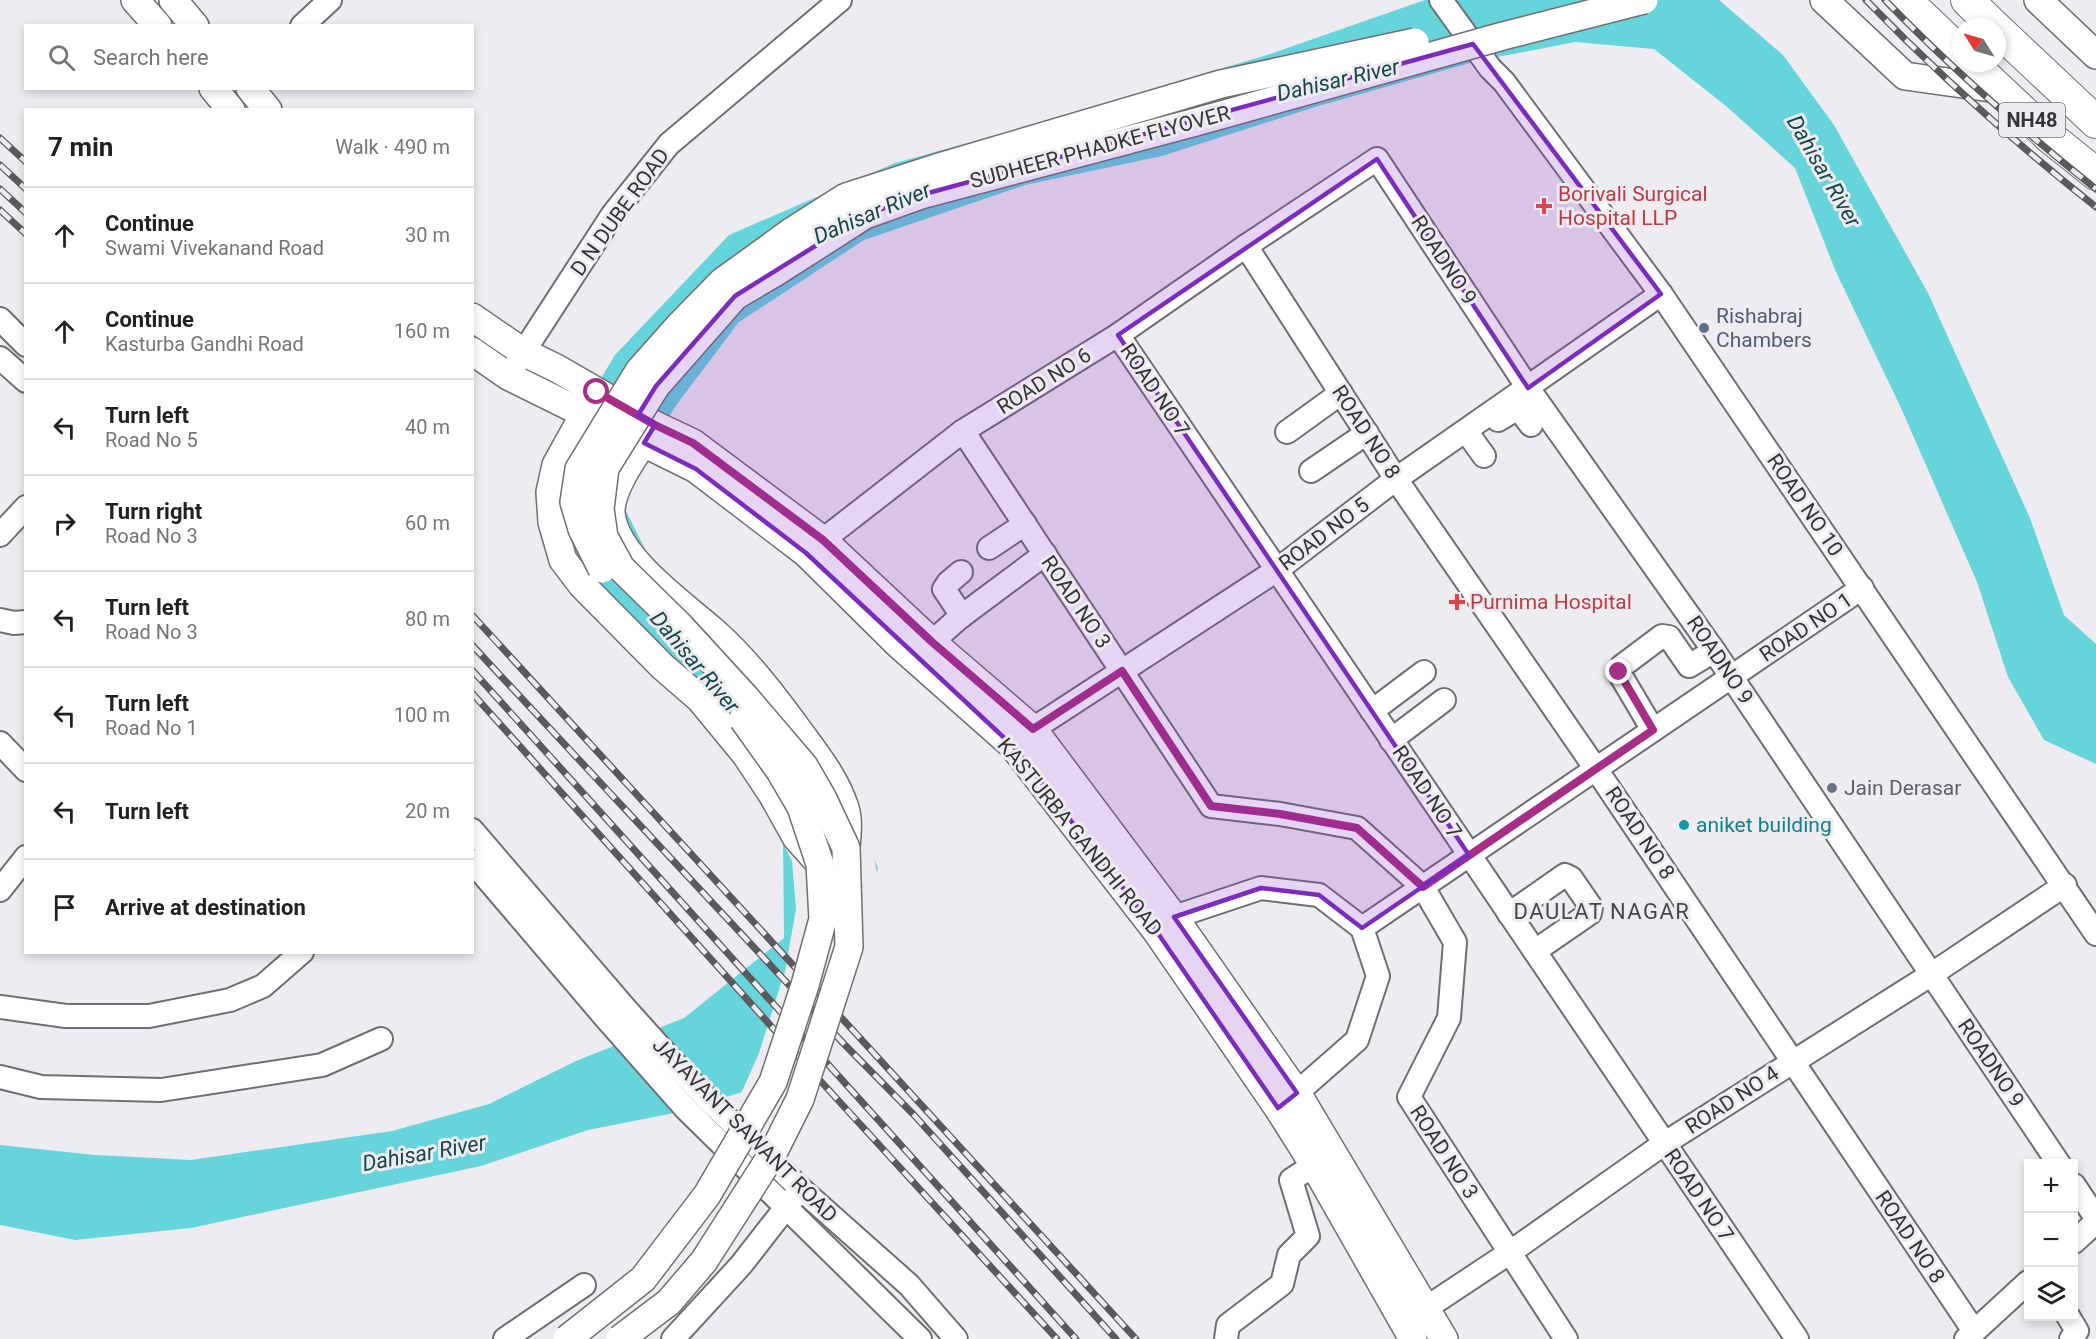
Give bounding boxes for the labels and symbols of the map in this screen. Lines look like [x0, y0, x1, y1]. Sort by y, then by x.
north arrow [1952, 18, 2006, 72]
water label: Dahisar River [1274, 54, 1402, 106]
street label: SUDHEER PHADKE FLYOVER [967, 101, 1233, 193]
road number: NH48 [1999, 103, 2065, 137]
water label: Dahisar River [1782, 111, 1866, 232]
street label: D N DUBE ROAD [566, 144, 674, 280]
water label: Dahisar River [810, 177, 935, 249]
place label: Borivali Surgical Hospital LLP [1558, 182, 1708, 230]
marker: Borivali Surgical Hospital LLP [1535, 197, 1553, 215]
street label: ROADNO 9 [1406, 211, 1482, 309]
place label: Rishabraj Chambers [1716, 304, 1812, 352]
marker: Rishabraj Chambers [1697, 321, 1711, 335]
street label: ROAD NO 7 [1115, 339, 1195, 441]
street label: ROAD NO 6 [993, 343, 1095, 419]
route start [583, 378, 609, 404]
street label: ROAD NO 8 [1327, 381, 1405, 483]
street label: ROAD NO 10 [1762, 449, 1848, 561]
street label: ROAD NO 5 [1274, 492, 1374, 576]
street label: ROAD NO 3 [1036, 551, 1116, 653]
street label: ROAD NO 1 [1755, 587, 1857, 667]
place label: Purnima Hospital [1470, 590, 1632, 614]
marker: Purnima Hospital [1448, 593, 1466, 611]
water label: Dahisar River [645, 606, 745, 718]
street label: ROADNO 9 [1682, 611, 1758, 709]
route end [1605, 658, 1631, 684]
street label: KASTURBA GANDHI ROAD [993, 733, 1167, 941]
street label: ROAD NO 7 [1387, 741, 1467, 843]
place label: Jain Derasar [1844, 776, 1961, 800]
marker: Jain Derasar [1825, 781, 1839, 795]
street label: ROAD NO 8 [1600, 782, 1680, 884]
place label: aniket building [1696, 813, 1832, 837]
marker: aniket building [1677, 818, 1691, 832]
district label: DAULAT NAGAR [1514, 899, 1690, 924]
street label: ROADNO 9 [1953, 1014, 2029, 1112]
street label: JAYAVANT SAWANT ROAD [648, 1033, 842, 1227]
street label: ROAD NO 4 [1681, 1061, 1783, 1139]
street label: ROAD NO 3 [1405, 1101, 1483, 1203]
water label: Dahisar River [360, 1130, 488, 1176]
street label: ROAD NO 7 [1659, 1144, 1739, 1246]
street label: ROAD NO 8 [1870, 1186, 1950, 1288]

